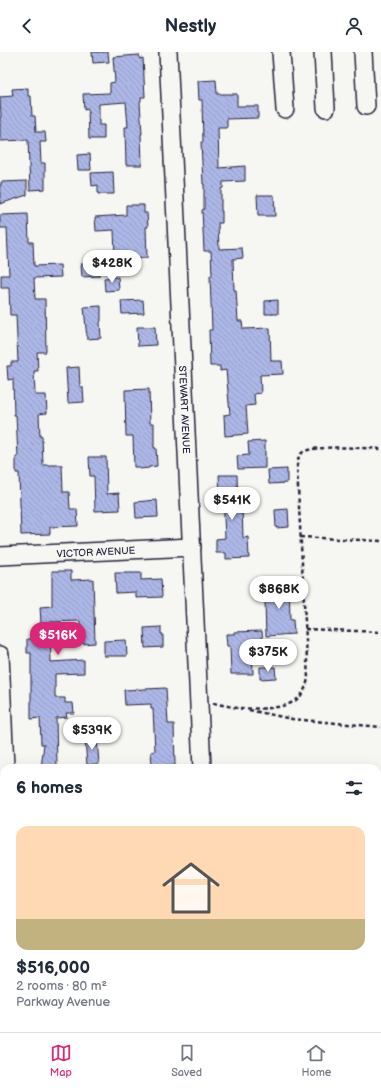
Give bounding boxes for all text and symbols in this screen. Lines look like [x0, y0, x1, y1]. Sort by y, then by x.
icon: back [16, 15, 38, 37]
icon: person [343, 15, 365, 37]
text: Nestly [165, 16, 216, 37]
pin: $428K [84, 250, 140, 284]
text: $428K [92, 255, 132, 271]
street label: STEWART AVENUE [176, 365, 192, 454]
pin: $541K [204, 487, 260, 521]
text: $541K [213, 492, 251, 508]
street label: VICTOR AVENUE [56, 545, 136, 560]
pin: $868K [251, 576, 307, 610]
text: $868K [259, 581, 299, 597]
pin: $516K [30, 622, 86, 656]
text: $516K [39, 627, 77, 643]
pin: $375K [240, 639, 296, 673]
text: $375K [248, 644, 288, 660]
pin: $539K [64, 717, 120, 751]
text: $539K [72, 722, 112, 738]
icon: filters [343, 777, 365, 799]
text: 6 homes [16, 778, 83, 798]
icon: home [155, 852, 227, 924]
text: $516,000 [16, 958, 90, 978]
text: 2 rooms · 80 m² [16, 978, 107, 994]
text: Parkway Avenue [16, 994, 110, 1010]
tab: Map [50, 1042, 72, 1079]
tab: Saved [171, 1042, 202, 1079]
tab: Home [301, 1042, 331, 1079]

